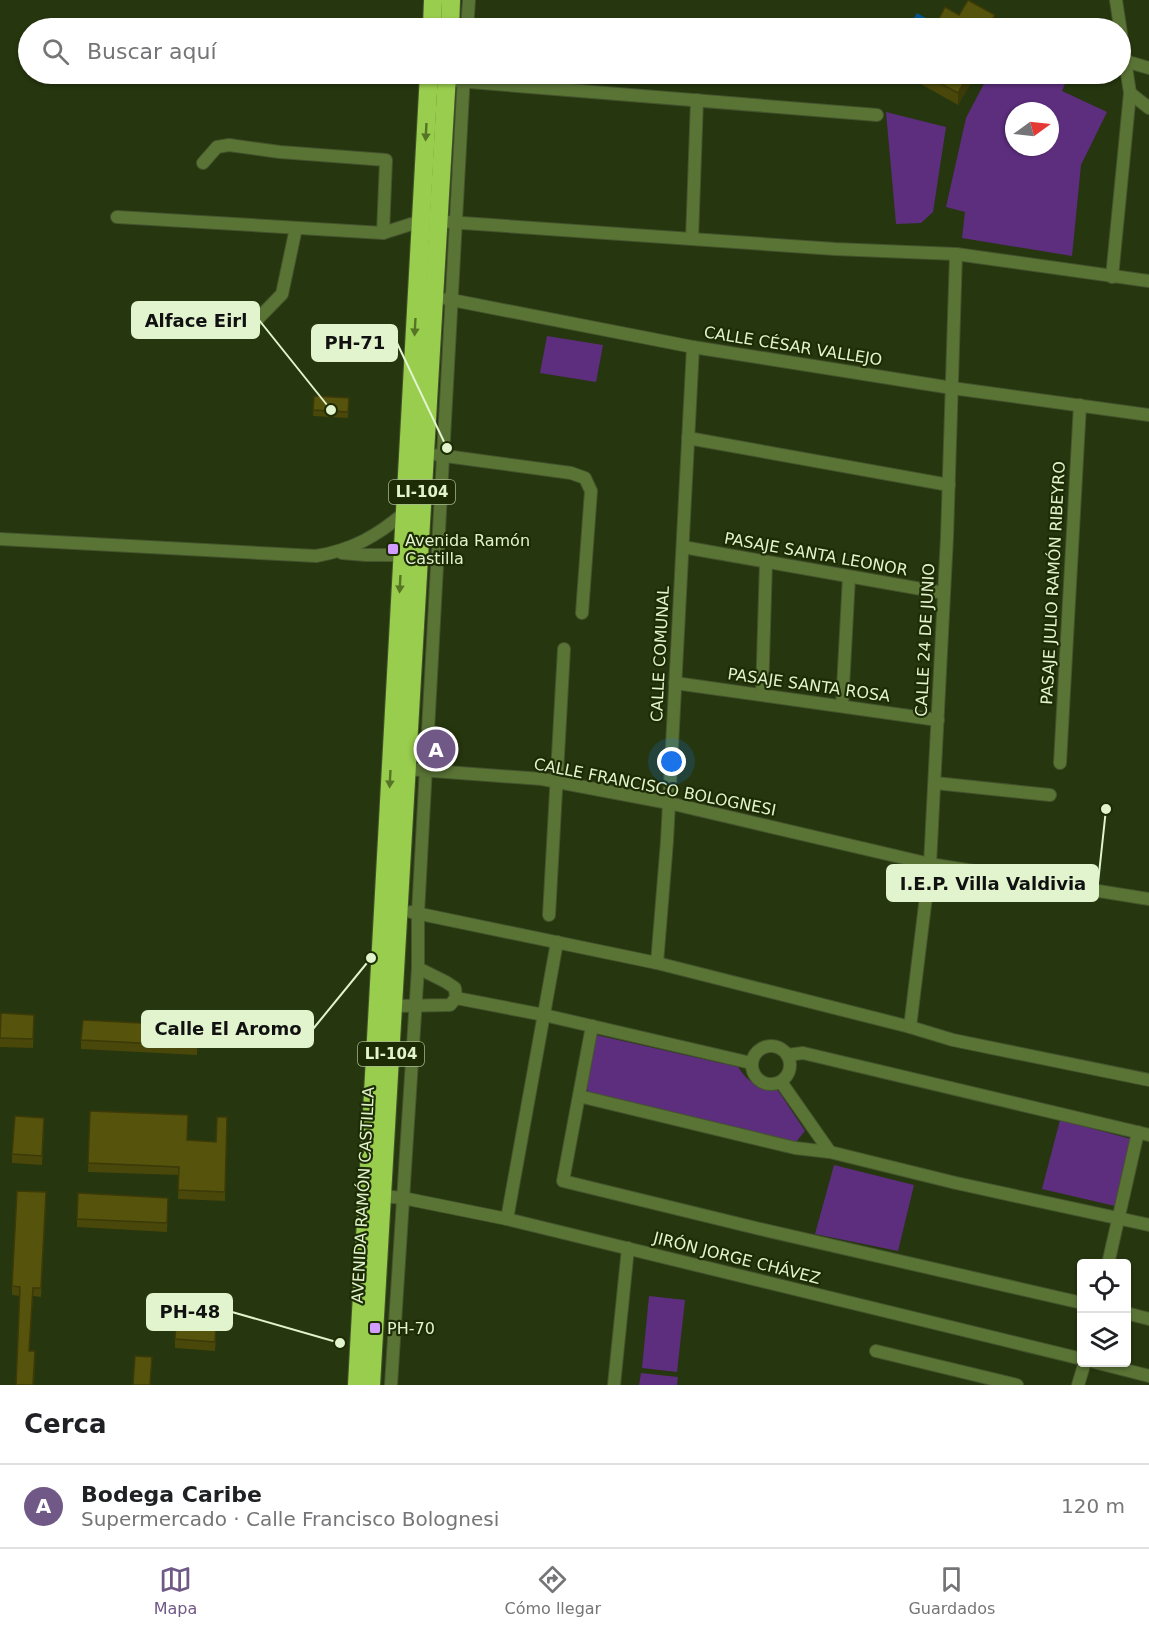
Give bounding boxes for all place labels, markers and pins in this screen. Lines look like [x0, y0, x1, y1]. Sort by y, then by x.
callout: Alface Eirl [132, 302, 259, 338]
callout: PH-71 [312, 325, 397, 361]
place label: Avenida Ramón Castilla [405, 531, 530, 568]
marker: Avenida Ramón Castilla [386, 542, 400, 556]
pin: A [416, 726, 456, 771]
callout: I.E.P. Villa Valdivia [887, 865, 1098, 901]
callout: Calle El Aromo [142, 1011, 313, 1047]
callout: PH-48 [147, 1294, 232, 1330]
place label: PH-70 [387, 1319, 435, 1338]
marker: PH-70 [368, 1321, 382, 1335]

